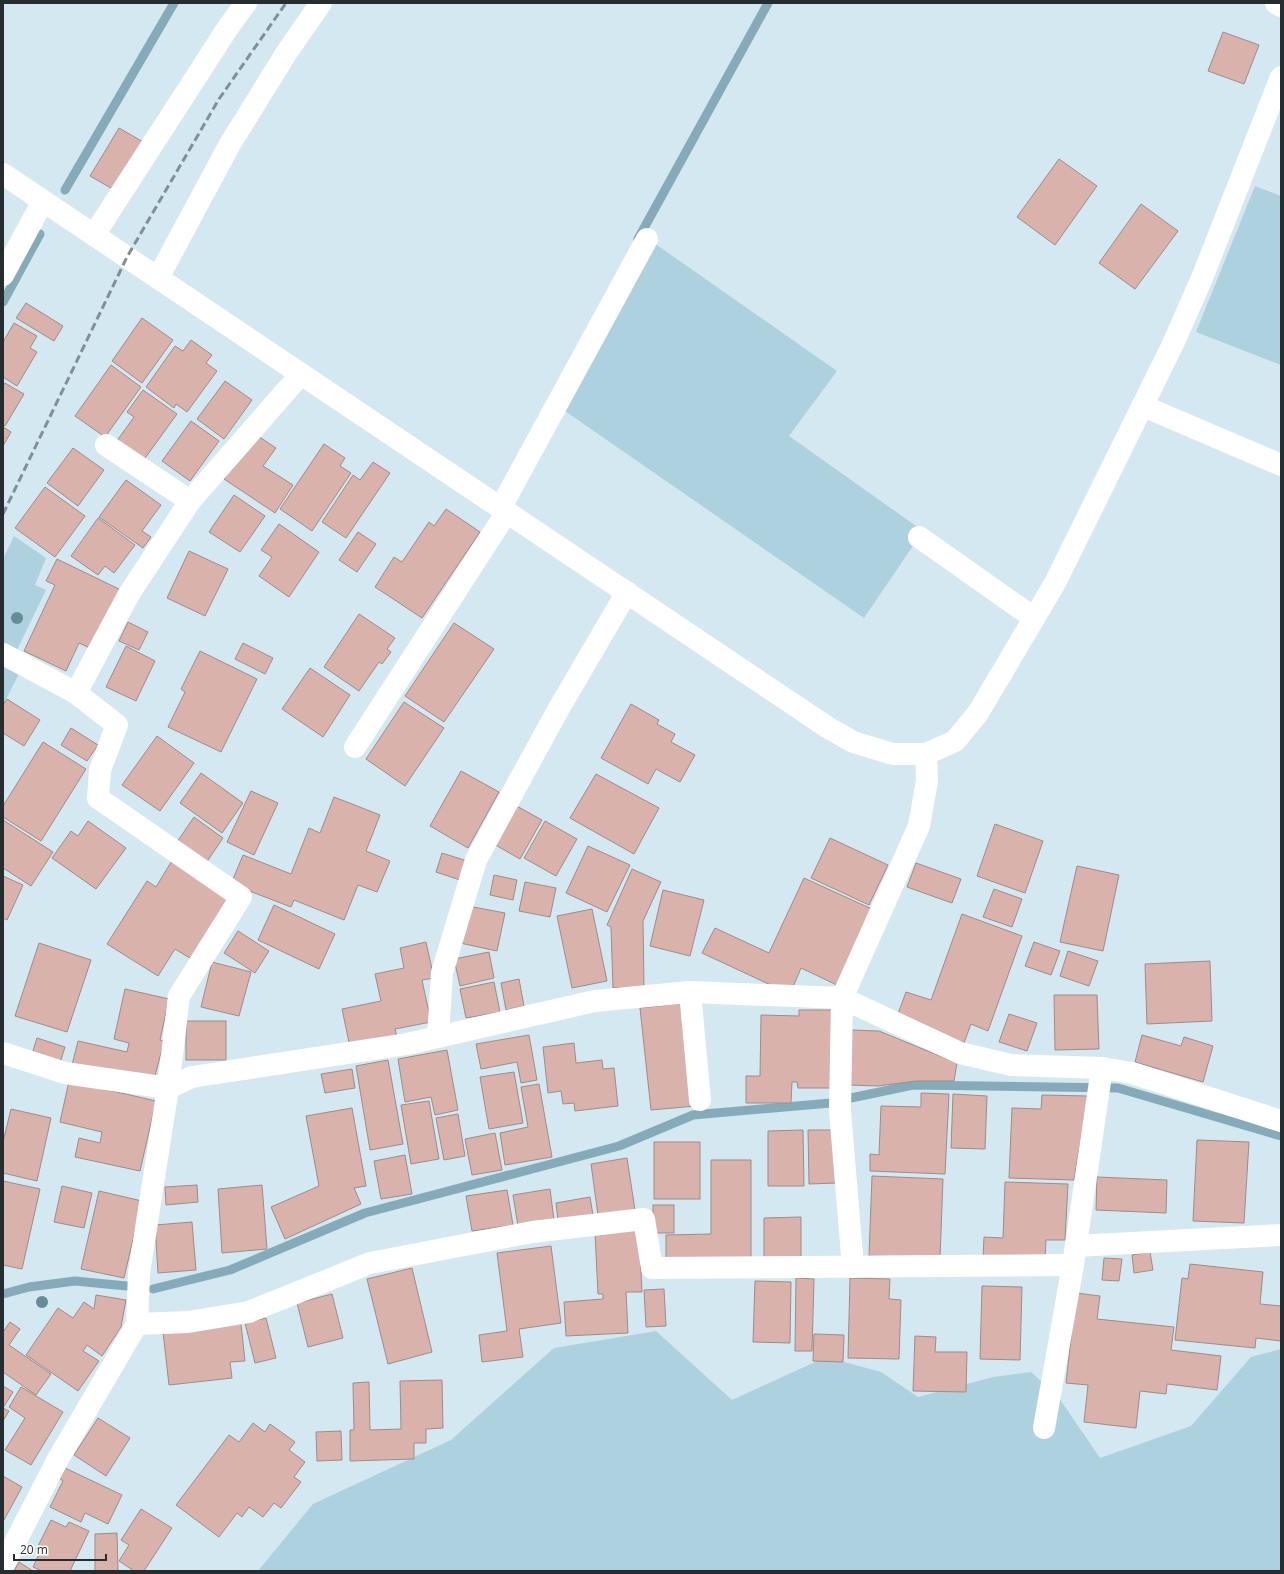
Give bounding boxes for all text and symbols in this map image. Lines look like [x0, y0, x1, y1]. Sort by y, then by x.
scale bar [14, 1536, 106, 1562]
text: 20 m [20, 1541, 48, 1558]

